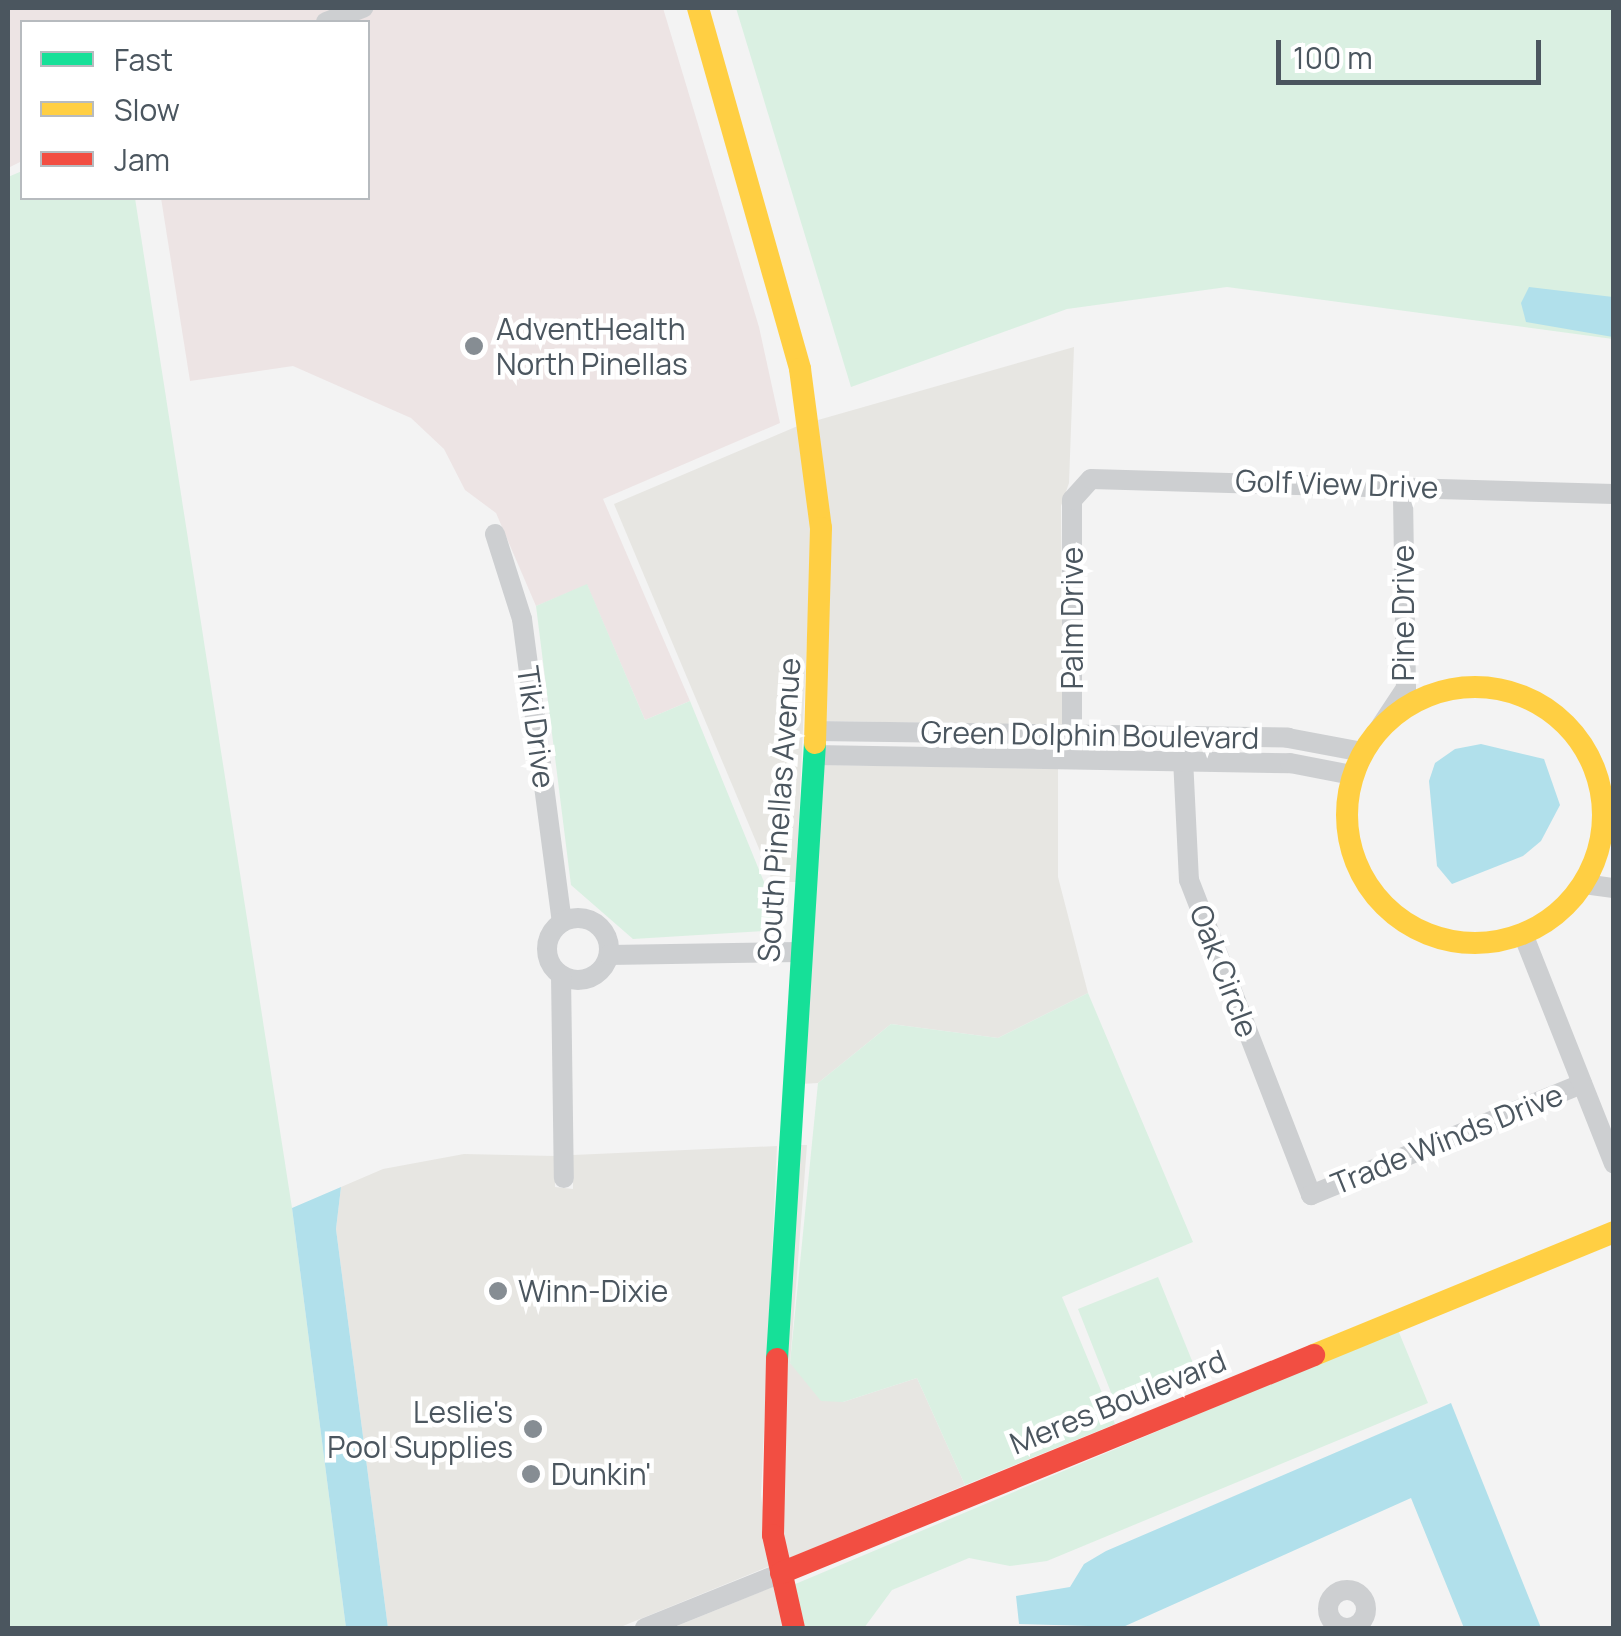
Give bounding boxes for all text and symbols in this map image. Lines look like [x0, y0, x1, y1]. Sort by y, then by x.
legend [20, 20, 370, 200]
scale bar [1281, 20, 1546, 82]
text: 100 m [1293, 37, 1373, 78]
text: Fast [114, 39, 173, 80]
text: Slow [114, 89, 180, 130]
text: Jam [114, 139, 170, 180]
place label: AdventHealth North Pinellas [496, 311, 688, 382]
marker: AdventHealth North Pinellas [461, 333, 487, 359]
street label: Golf View Drive [1235, 462, 1439, 506]
street label: Pine Drive [1385, 545, 1421, 681]
street label: Palm Drive [1054, 547, 1090, 689]
street label: South Pinellas Avenue [750, 656, 808, 964]
street label: Tiki Drive [510, 664, 562, 790]
street label: Green Dolphin Boulevard [920, 714, 1260, 756]
street label: Oak Circle [1182, 900, 1266, 1042]
street label: Trade Winds Drive [1326, 1076, 1568, 1202]
place label: Winn-Dixie [518, 1273, 668, 1309]
marker: Winn-Dixie [487, 1280, 509, 1302]
street label: Meres Boulevard [1005, 1342, 1231, 1462]
place label: Leslie's Pool Supplies [327, 1394, 513, 1464]
marker: Leslie's Pool Supplies [522, 1418, 544, 1440]
place label: Dunkin' [551, 1456, 652, 1492]
marker: Dunkin' [520, 1463, 542, 1485]

